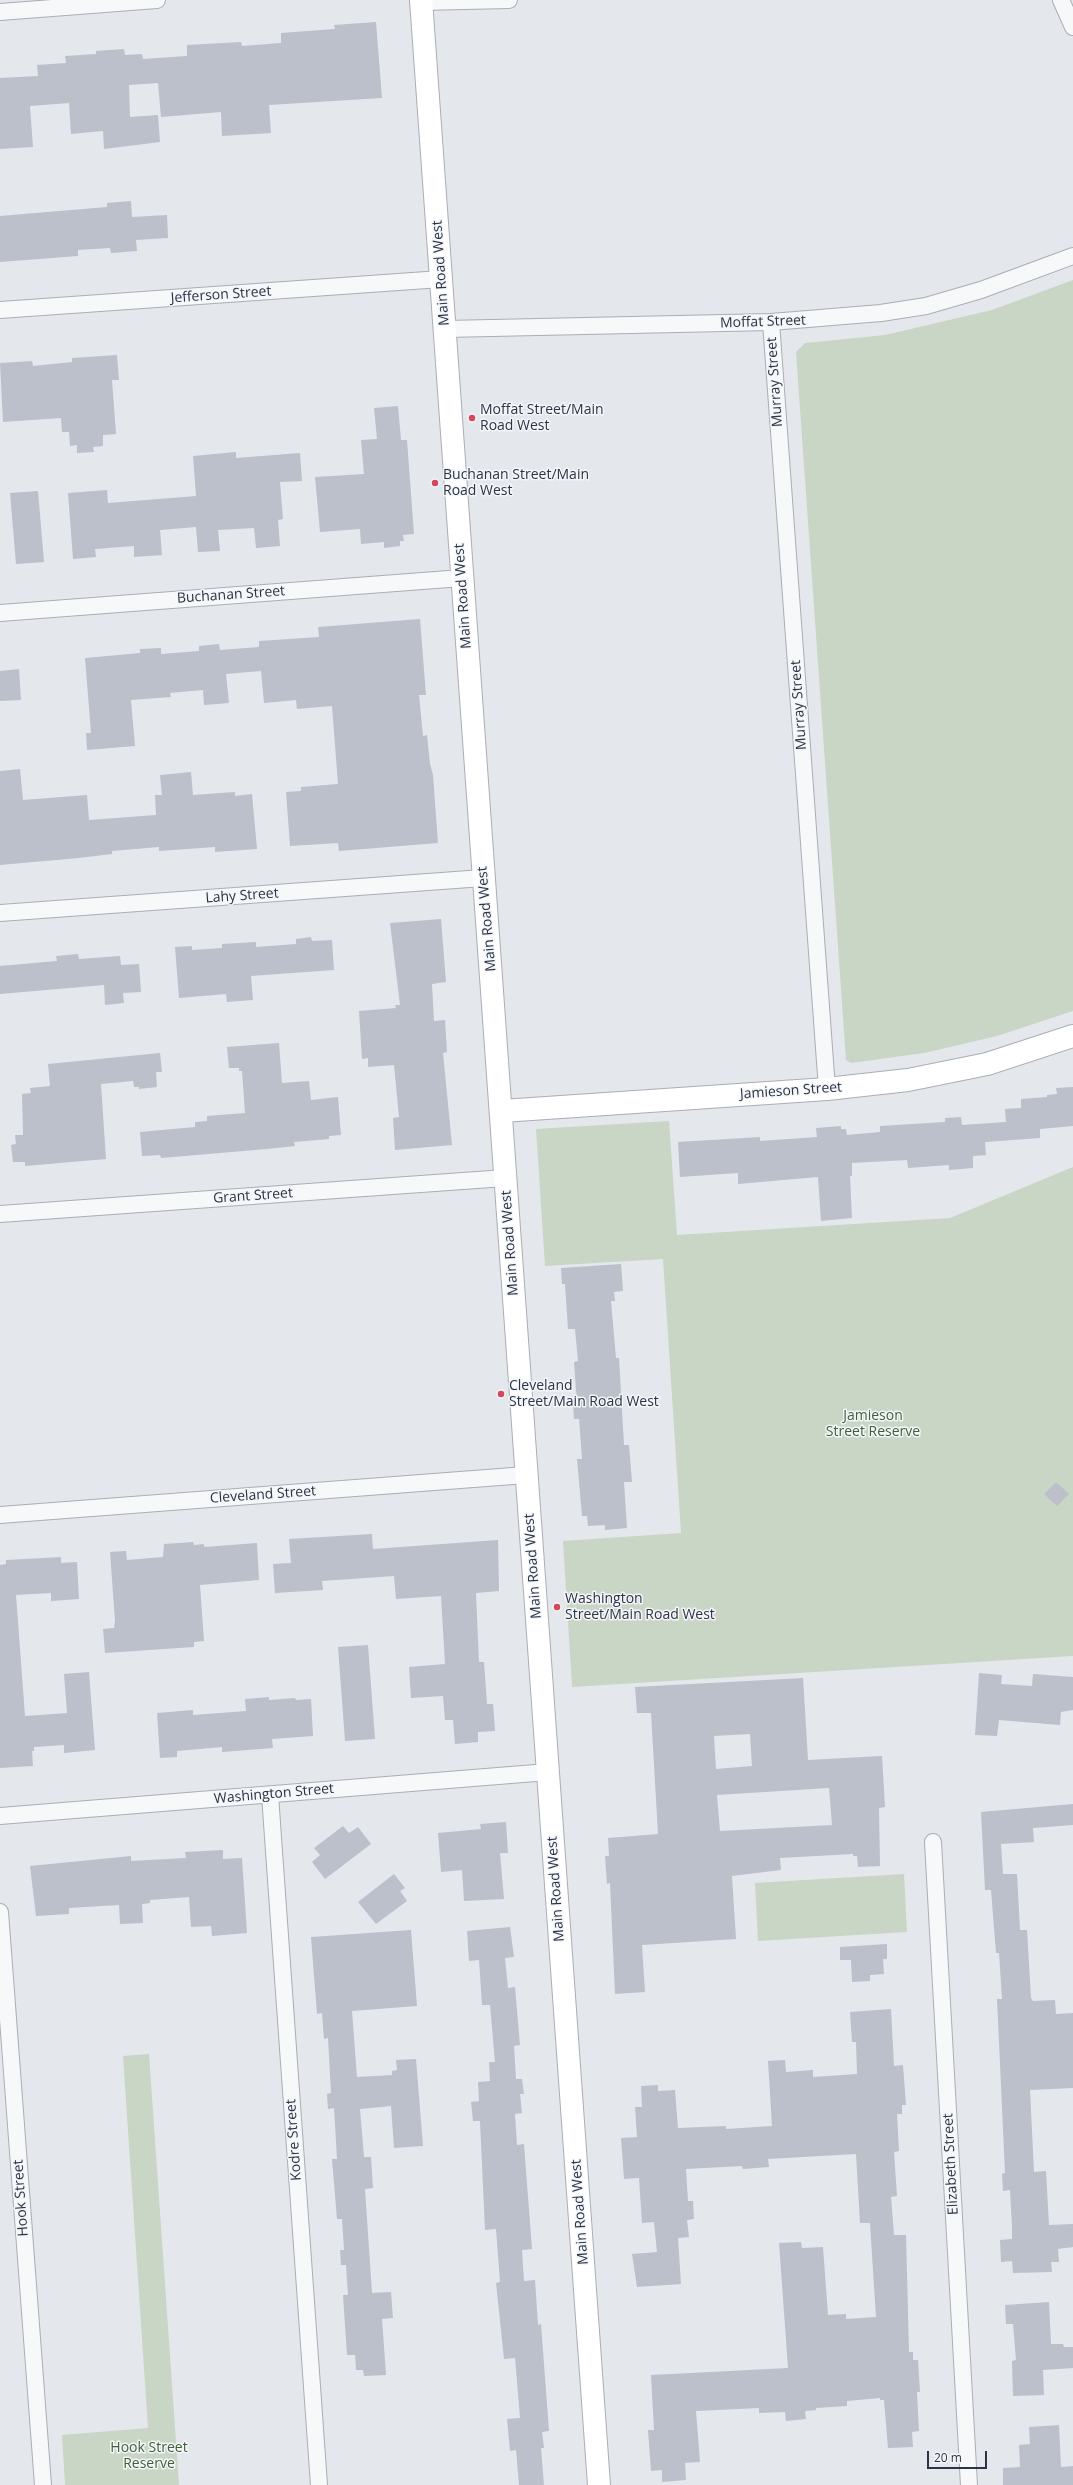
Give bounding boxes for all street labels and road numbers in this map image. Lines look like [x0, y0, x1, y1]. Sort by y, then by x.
street label: Main Road West [429, 220, 453, 326]
street label: Jefferson Street [170, 283, 272, 307]
street label: Moffat Street [720, 312, 806, 332]
street label: Murray Street [763, 336, 787, 428]
street label: Main Road West [451, 543, 475, 649]
street label: Buchanan Street [176, 583, 286, 607]
street label: Murray Street [787, 659, 811, 751]
street label: Main Road West [474, 866, 500, 972]
street label: Lahy Street [205, 885, 279, 907]
street label: Jamieson Street [739, 1079, 843, 1103]
street label: Grant Street [213, 1185, 293, 1207]
street label: Main Road West [498, 1190, 522, 1296]
street label: Cleveland Street [209, 1483, 317, 1507]
street label: Main Road West [521, 1513, 545, 1619]
street label: Washington Street [213, 1780, 335, 1808]
street label: Main Road West [544, 1836, 568, 1942]
street label: Kodre Street [283, 2099, 305, 2181]
street label: Elizabeth Street [940, 2113, 962, 2215]
street label: Hook Street [10, 2159, 32, 2237]
street label: Main Road West [568, 2159, 592, 2265]

